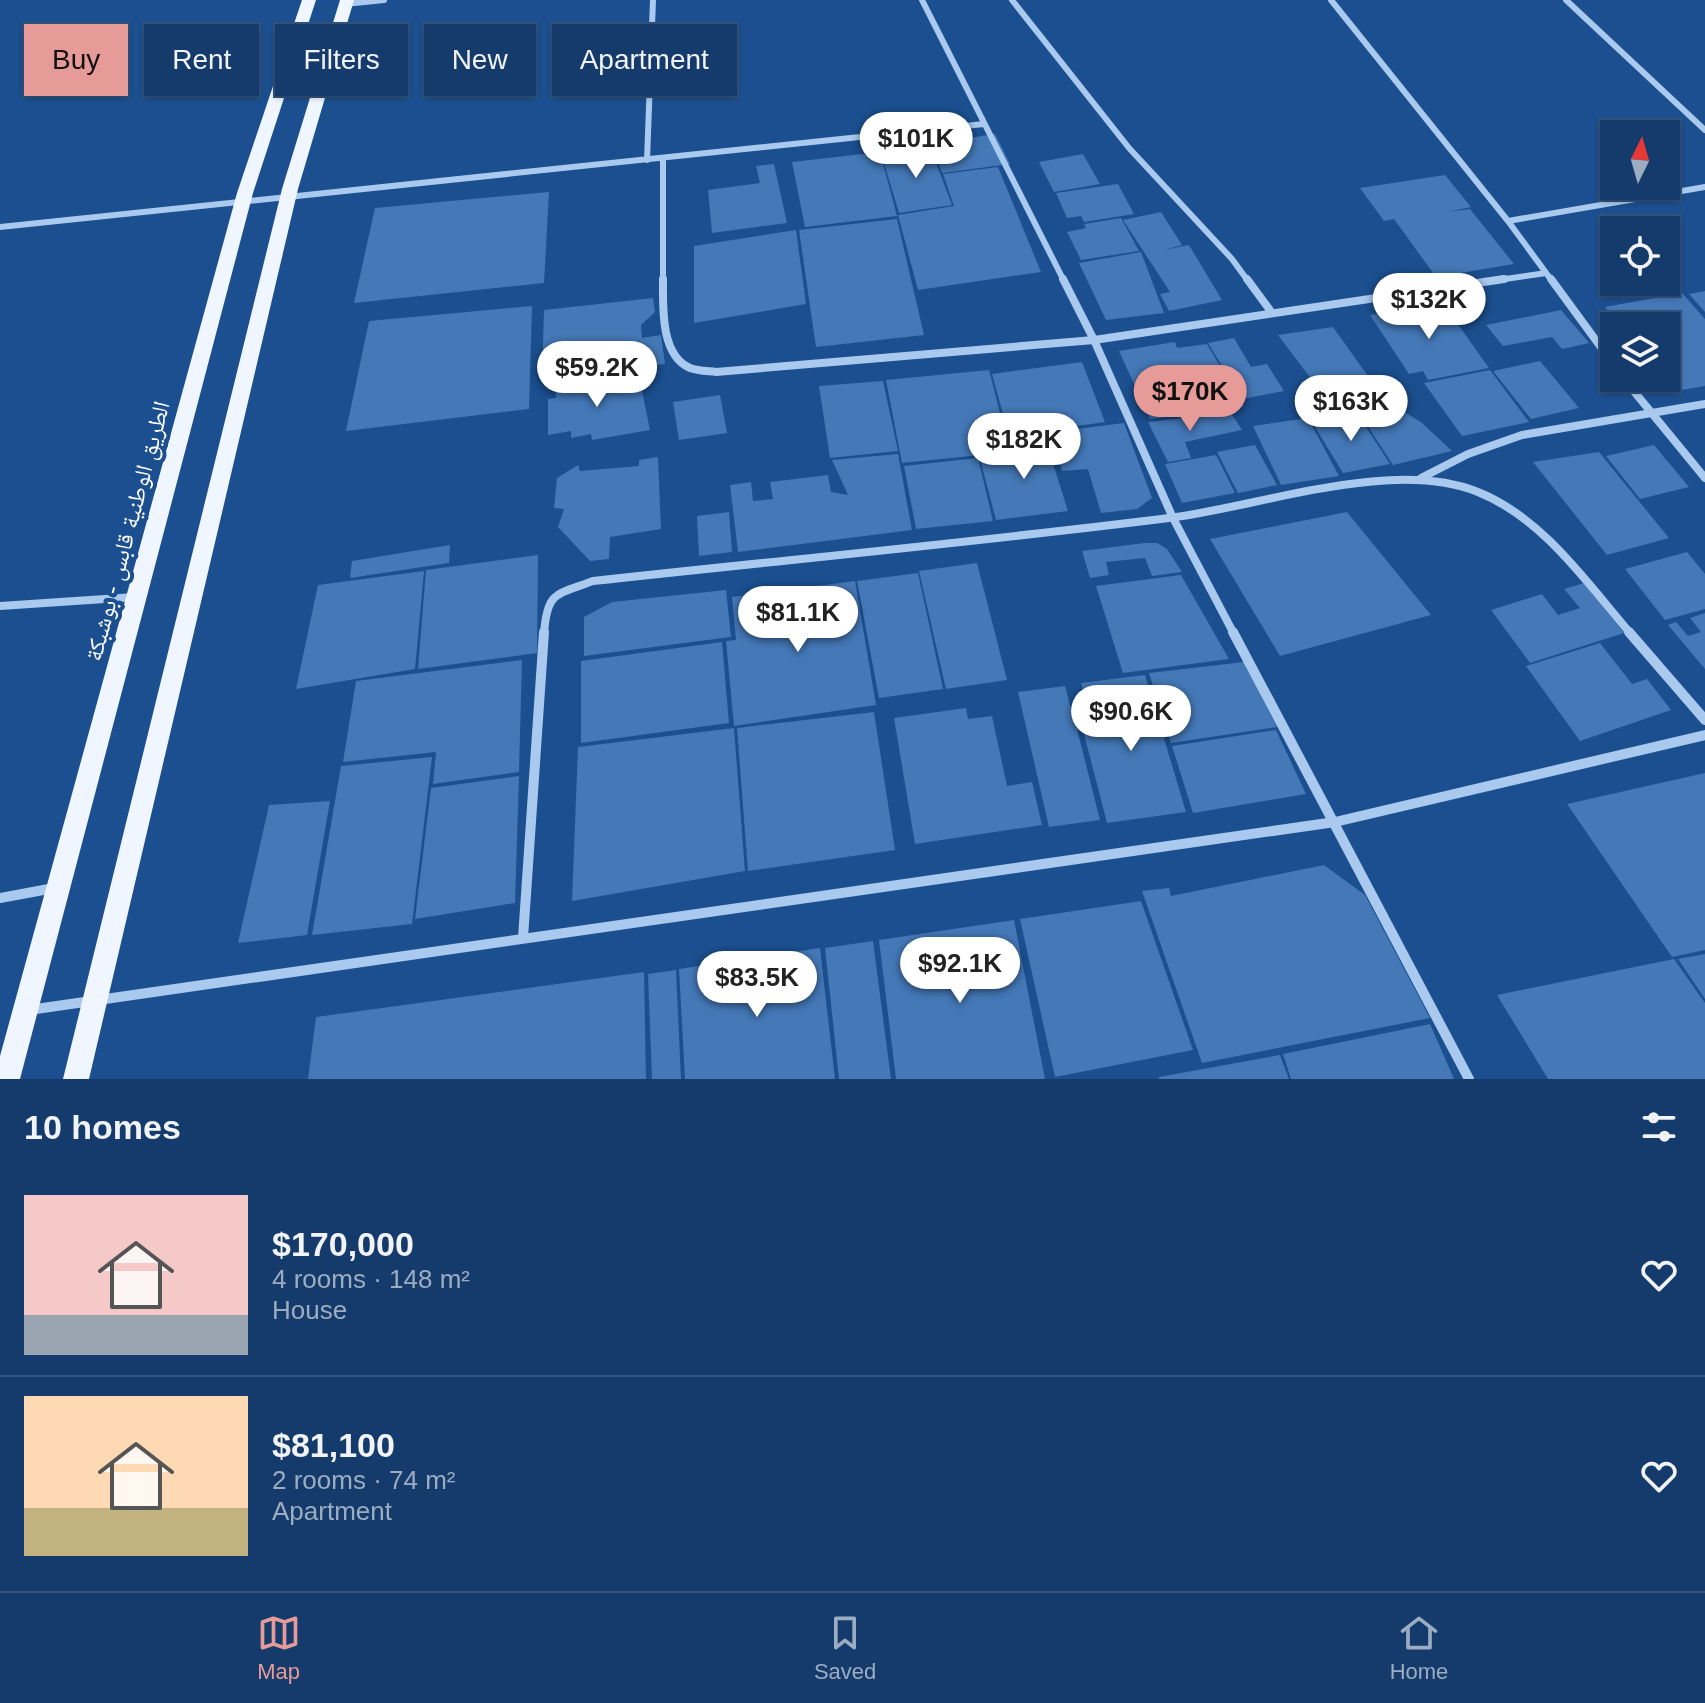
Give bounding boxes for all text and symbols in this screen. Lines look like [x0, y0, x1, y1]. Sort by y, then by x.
chip: Buy [24, 24, 128, 96]
chip: Rent [144, 24, 259, 96]
chip: Filters [275, 24, 408, 96]
chip: New [424, 24, 536, 96]
chip: Apartment [552, 24, 737, 96]
pin: $101K [860, 112, 972, 180]
north arrow [1600, 120, 1680, 200]
map controls [1600, 120, 1680, 392]
text: $101K [878, 123, 954, 153]
button: locate [1600, 216, 1680, 296]
pin: $132K [1373, 273, 1485, 341]
text: $132K [1391, 284, 1467, 314]
button: layers [1600, 312, 1680, 392]
pin: $59.2K [532, 341, 662, 409]
text: $59.2K [555, 352, 639, 382]
pin: $170K [1134, 365, 1246, 433]
pin: $163K [1295, 375, 1407, 443]
text: $170K [1152, 376, 1228, 406]
text: $163K [1313, 386, 1389, 416]
street label: الطريق الوطنية قابس - بوشبكة [79, 398, 176, 664]
pin: $182K [968, 413, 1080, 481]
text: $182K [986, 424, 1062, 454]
pin: $81.1K [733, 586, 863, 654]
text: $81.1K [756, 597, 840, 627]
pin: $90.6K [1066, 685, 1196, 753]
text: $90.6K [1089, 696, 1173, 726]
pin: $92.1K [895, 937, 1025, 1005]
text: $92.1K [918, 948, 1002, 978]
pin: $83.5K [692, 951, 822, 1019]
text: $83.5K [715, 962, 799, 992]
icon: filters [1637, 1105, 1681, 1149]
text: 10 homes [24, 1108, 181, 1146]
text: $170,000 [272, 1225, 414, 1263]
icon: home [88, 1227, 184, 1323]
icon: heart [1637, 1253, 1681, 1297]
text: 4 rooms · 148 m² [272, 1264, 470, 1294]
text: House [272, 1295, 347, 1325]
text: $81,100 [272, 1426, 395, 1464]
icon: home [88, 1428, 184, 1524]
icon: heart [1637, 1454, 1681, 1498]
text: 2 rooms · 74 m² [272, 1465, 456, 1495]
text: Apartment [272, 1496, 392, 1526]
tab: Map [257, 1611, 301, 1685]
tab: Saved [814, 1611, 876, 1685]
tab: Home [1390, 1611, 1448, 1685]

